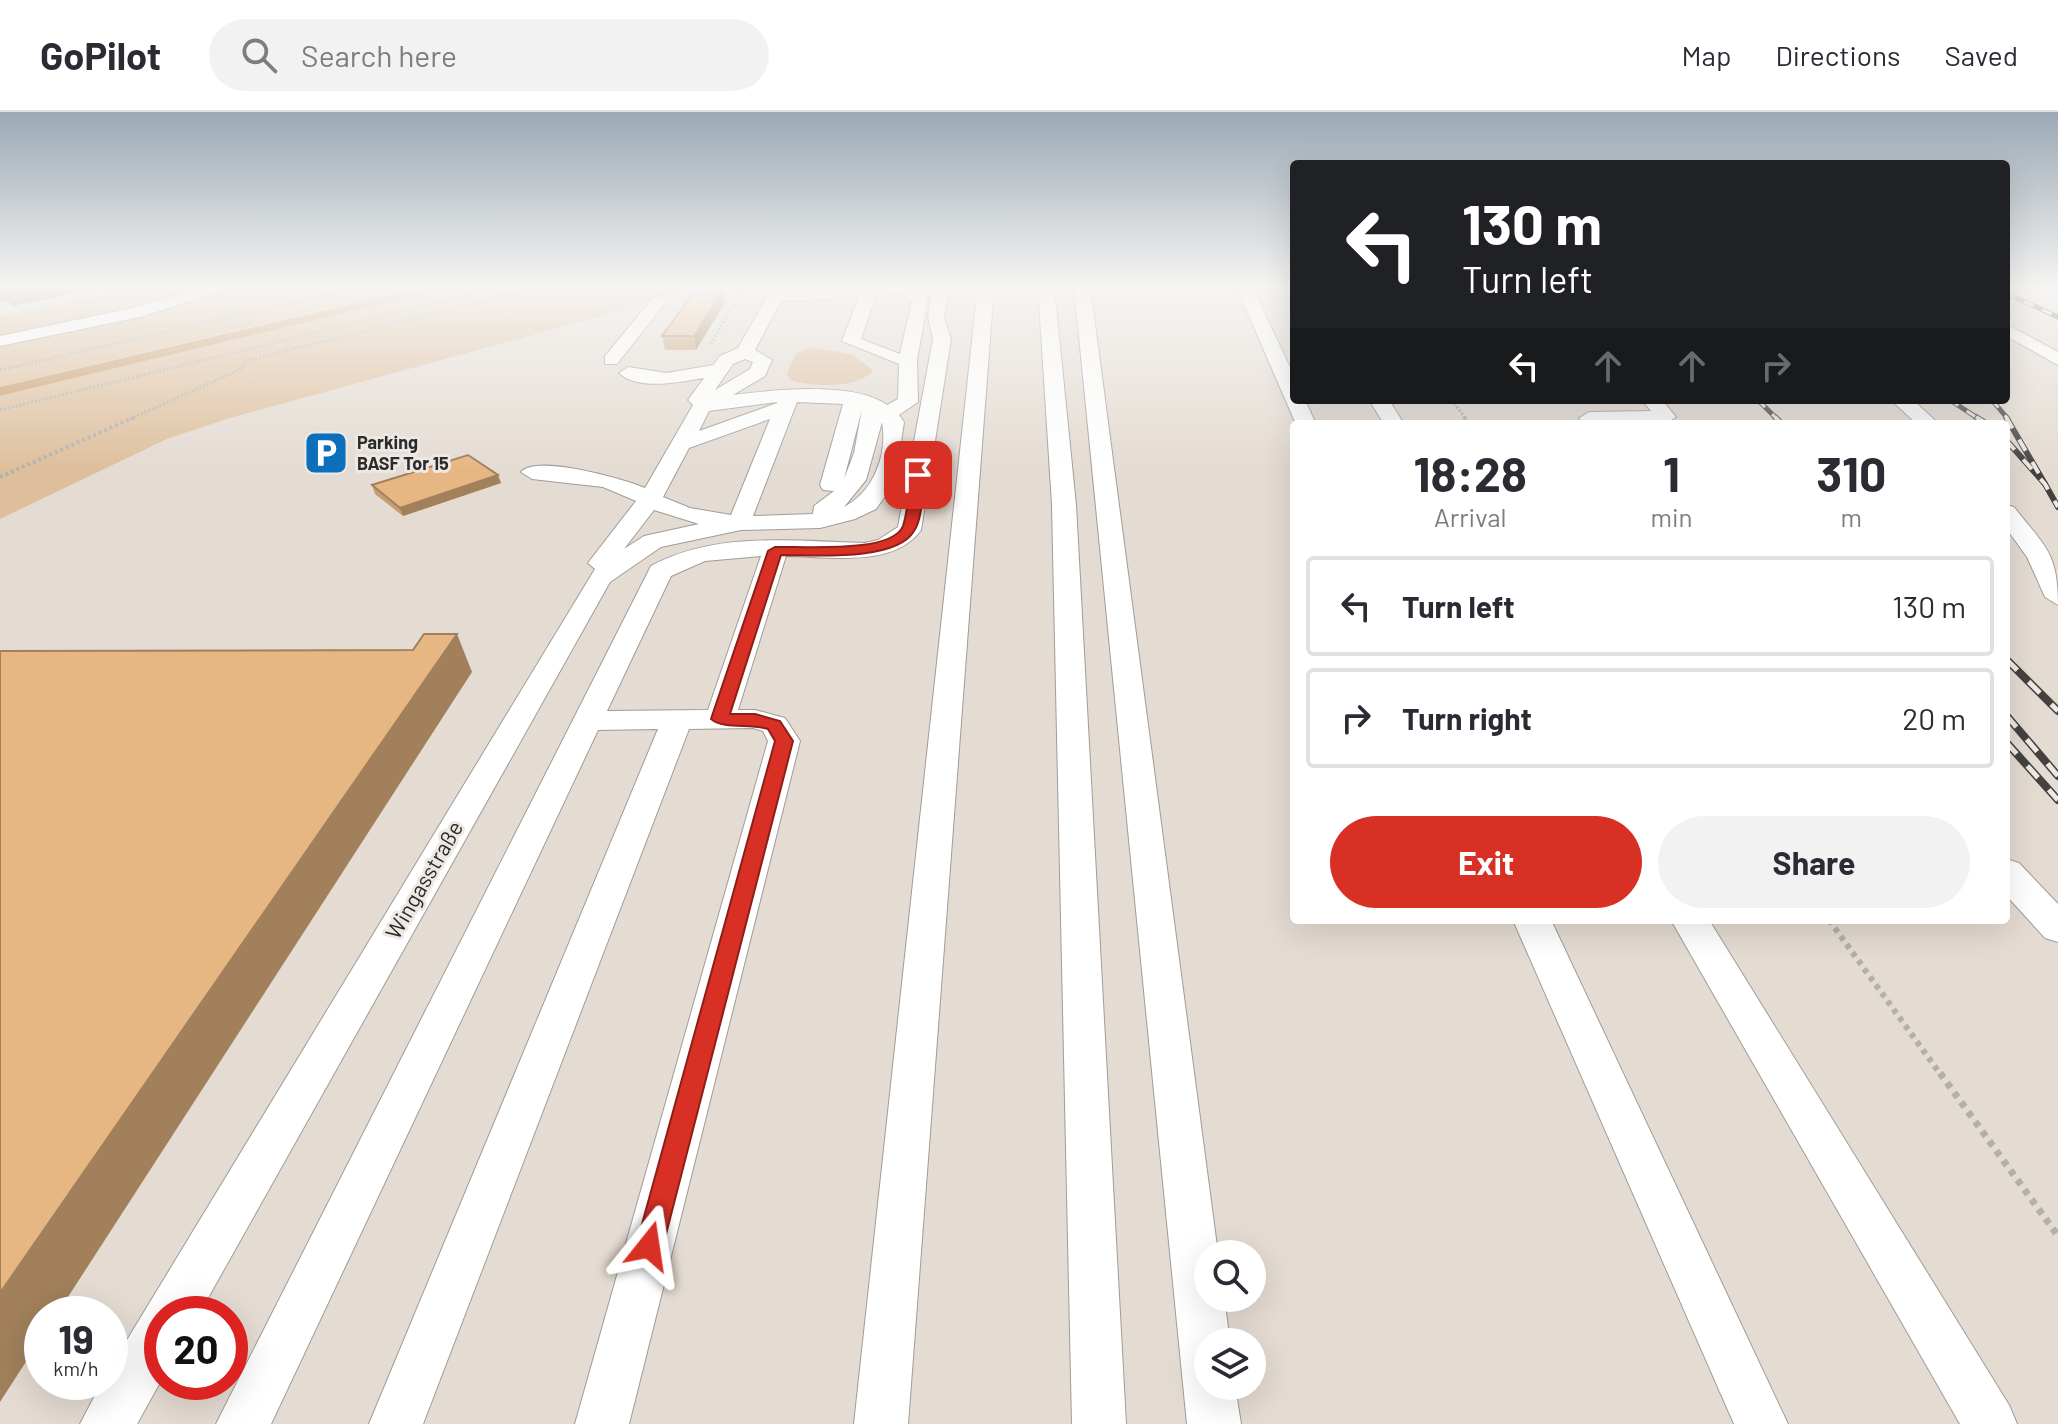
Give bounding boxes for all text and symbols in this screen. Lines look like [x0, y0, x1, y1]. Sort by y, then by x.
search box [209, 19, 769, 91]
text: GoPilot [40, 32, 161, 78]
icon: search [237, 33, 281, 77]
text: Search here [301, 37, 457, 73]
text: Map [1682, 38, 1731, 72]
text: Directions [1775, 38, 1901, 72]
text: Saved [1945, 38, 2018, 72]
text: 130 m [1462, 189, 1602, 256]
icon: left [1330, 192, 1434, 296]
text: Turn left [1462, 257, 1593, 300]
icon: left [1502, 344, 1546, 388]
icon: ahead [1586, 344, 1630, 388]
icon: ahead [1670, 344, 1714, 388]
icon: right [1754, 344, 1798, 388]
parking icon: Parking BASF Tor 15 [302, 429, 350, 477]
place label: Parking BASF Tor 15 [357, 431, 449, 474]
pin [884, 441, 952, 509]
text: 18:28 [1414, 444, 1527, 502]
text: 1 [1663, 444, 1680, 502]
text: 310 [1816, 444, 1886, 502]
icon: arrive [896, 453, 940, 497]
text: Arrival [1434, 501, 1507, 532]
text: min [1650, 501, 1693, 532]
text: m [1841, 501, 1862, 532]
icon: left [1334, 584, 1378, 628]
text: Turn left [1402, 588, 1515, 624]
text: 130 m [1892, 588, 1966, 624]
icon: right [1334, 696, 1378, 740]
text: Turn right [1402, 700, 1532, 736]
text: 20 m [1902, 700, 1966, 736]
street label: Wingasstraße [379, 816, 467, 943]
button: Exit [1330, 816, 1642, 908]
button: Share [1658, 816, 1970, 908]
position arrow [607, 1204, 691, 1288]
map controls [1194, 1240, 1266, 1400]
button: search [1194, 1240, 1266, 1312]
speed limit sign: 20 [144, 1296, 248, 1400]
text: 19 [58, 1314, 94, 1362]
button: layers [1194, 1328, 1266, 1400]
text: km/h [53, 1356, 99, 1380]

